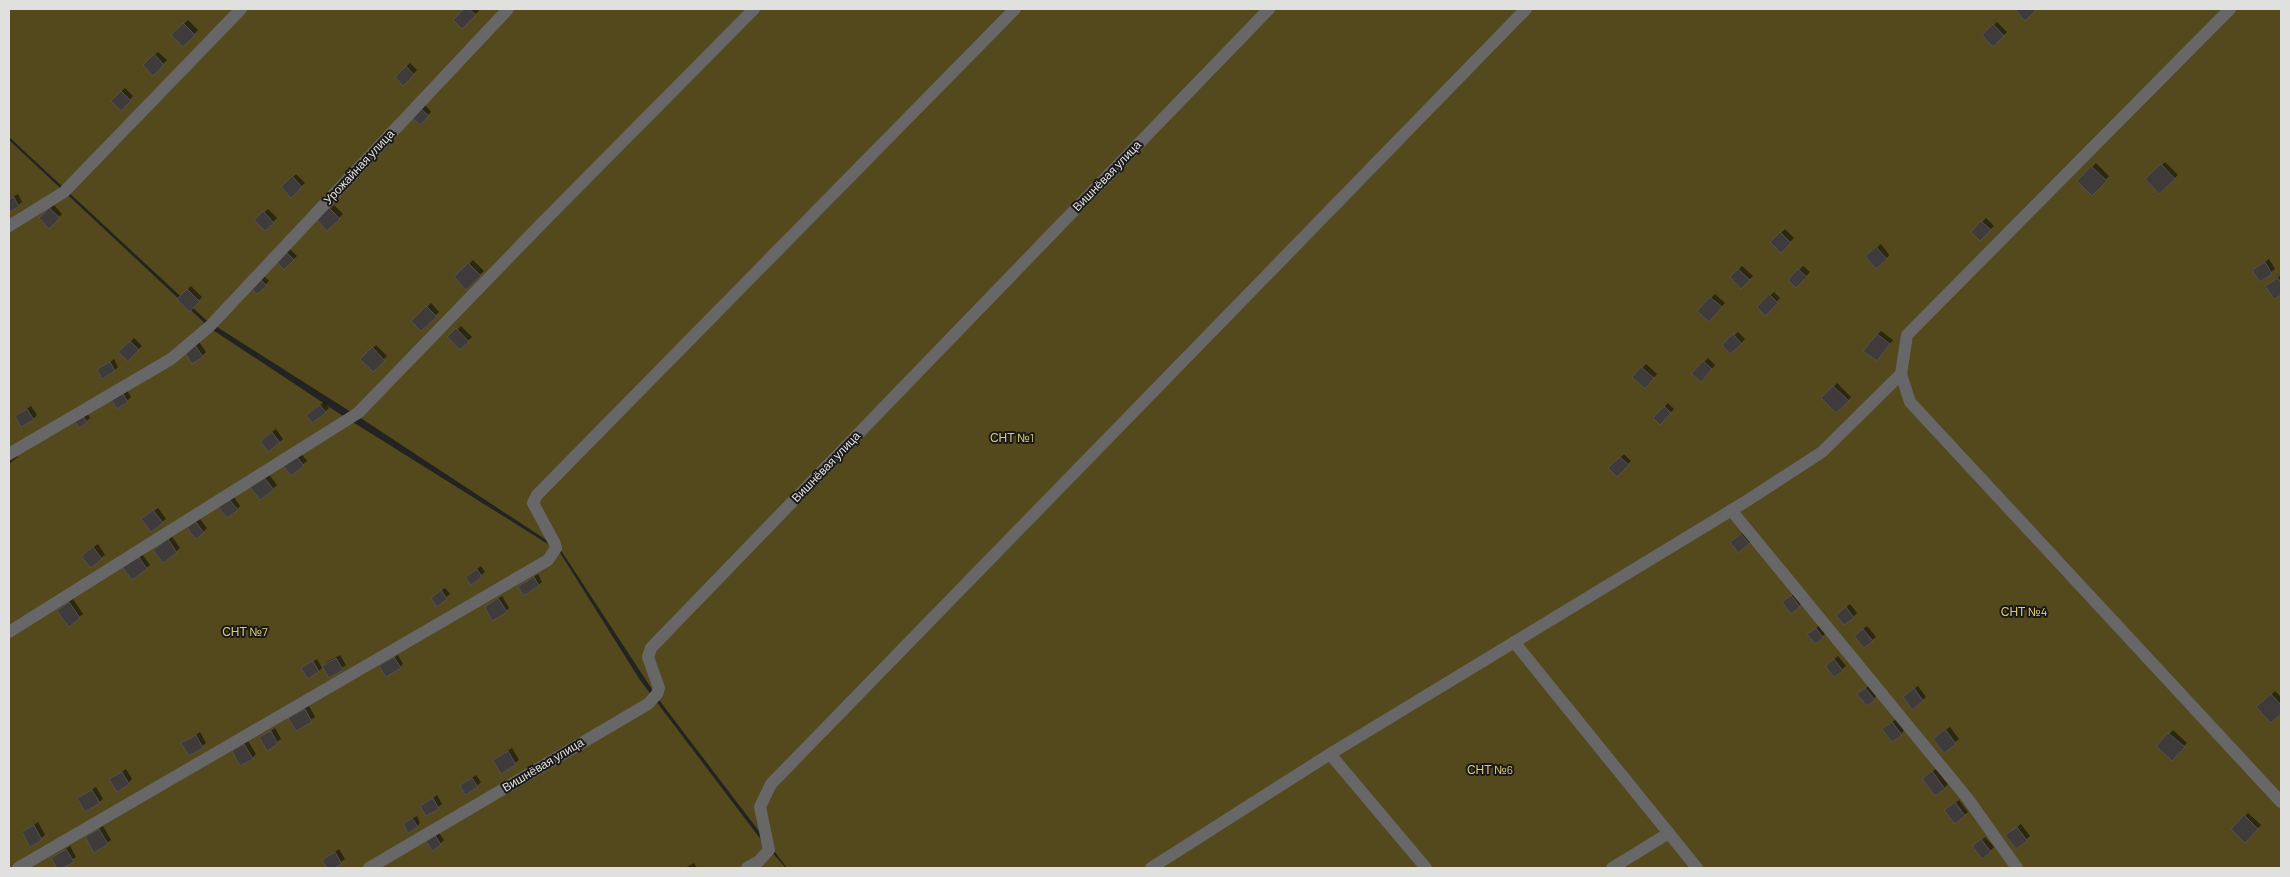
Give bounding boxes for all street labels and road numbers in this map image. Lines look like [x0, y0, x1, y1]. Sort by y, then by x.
street label: Урожайная улица [320, 126, 397, 207]
street label: Вишнёвая улица [1069, 137, 1144, 214]
street label: Вишнёвая улица [788, 428, 863, 505]
street label: Вишнёвая улица [499, 734, 587, 795]

